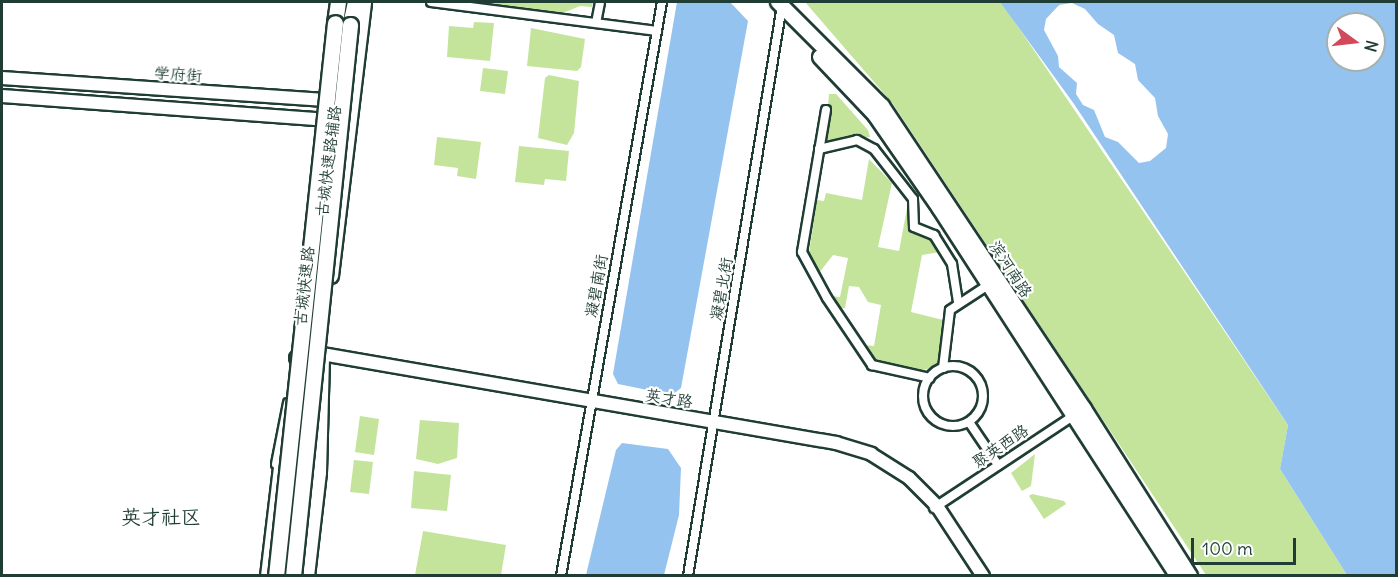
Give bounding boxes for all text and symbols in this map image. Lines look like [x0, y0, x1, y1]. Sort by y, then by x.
north arrow [1326, 12, 1386, 72]
text: N [1360, 38, 1383, 54]
street label: 学府街 [153, 63, 203, 85]
street label: 古城快速路辅路 [312, 104, 344, 218]
street label: 滨河南路 [986, 237, 1036, 301]
street label: 古城快速路 [290, 245, 318, 327]
street label: 凝碧南街 [581, 253, 611, 319]
street label: 凝碧北街 [706, 256, 736, 322]
street label: 英才路 [644, 385, 694, 411]
street label: 聚英西路 [968, 420, 1032, 472]
district label: 英才社区 [121, 504, 201, 528]
scale bar [1194, 526, 1299, 564]
text: 100 m [1202, 537, 1253, 560]

